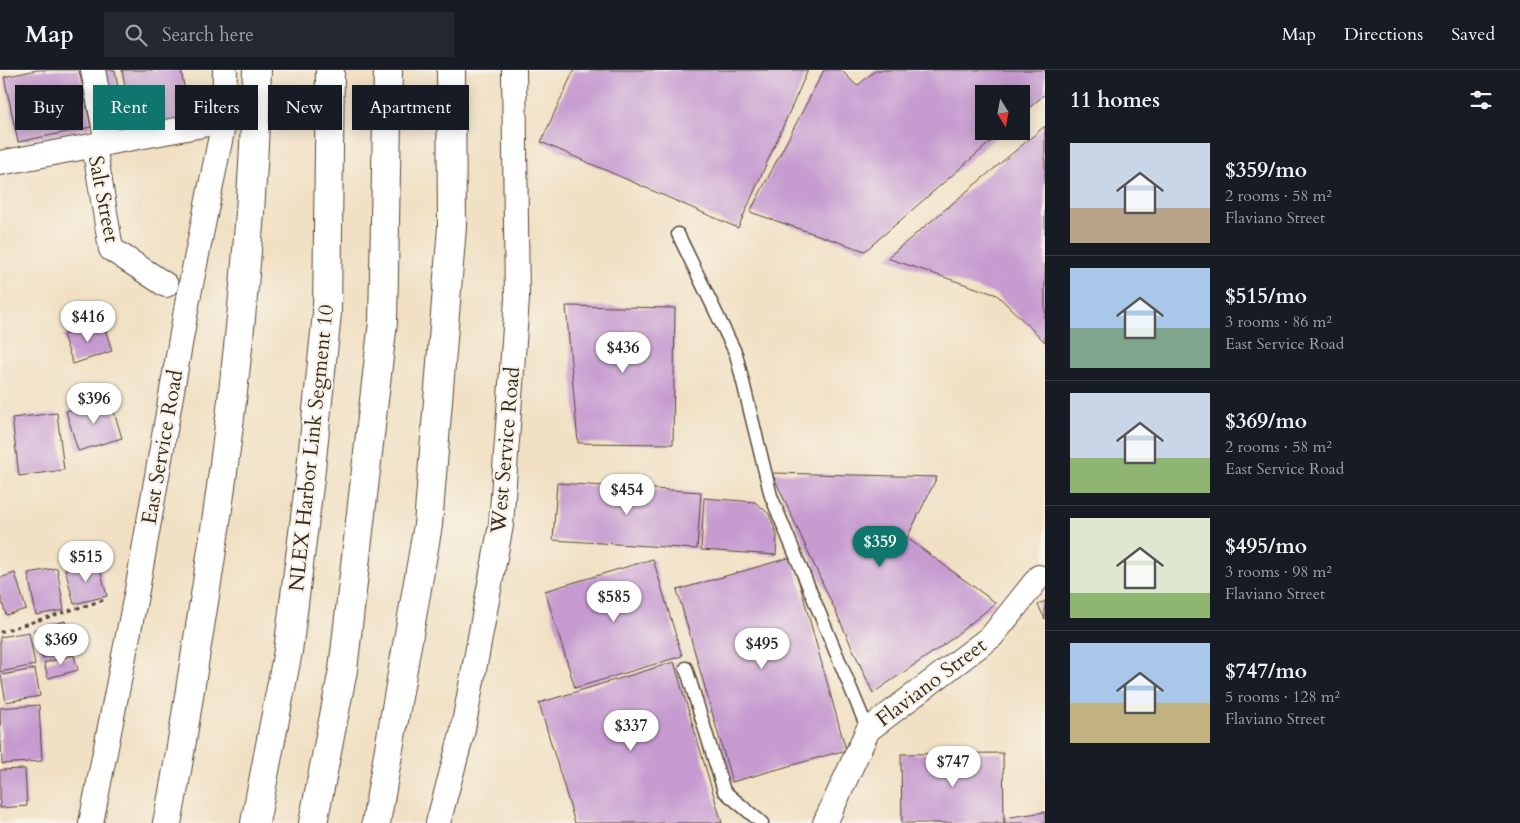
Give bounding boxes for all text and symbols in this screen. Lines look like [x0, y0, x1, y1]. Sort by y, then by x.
search box [104, 12, 454, 57]
text: Map [25, 18, 74, 51]
icon: search [122, 21, 150, 49]
text: Search here [162, 22, 254, 48]
text: Map [1282, 22, 1316, 47]
text: Directions [1344, 22, 1423, 47]
text: Saved [1451, 22, 1495, 47]
chip: Buy [15, 85, 83, 130]
chip: Rent [93, 85, 165, 130]
chip: Filters [175, 85, 258, 130]
chip: New [268, 85, 342, 130]
chip: Apartment [352, 85, 469, 130]
north arrow [975, 85, 1030, 140]
map controls [975, 85, 1030, 140]
text: 11 homes [1070, 86, 1160, 115]
icon: filters [1467, 86, 1495, 114]
street label: Salt Street [81, 153, 126, 245]
text: $359/mo [1225, 156, 1307, 185]
icon: home [1110, 163, 1170, 223]
text: 2 rooms · 58 m² [1225, 185, 1332, 207]
text: Flaviano Street [1225, 207, 1325, 229]
text: $515/mo [1225, 282, 1307, 311]
icon: home [1110, 288, 1170, 348]
pin: $416 [58, 300, 118, 343]
street label: NLEX Harbor Link Segment 10 [282, 303, 341, 593]
text: $416 [72, 306, 104, 328]
text: 3 rooms · 86 m² [1225, 311, 1332, 333]
pin: $436 [593, 332, 653, 374]
text: East Service Road [1225, 333, 1344, 355]
text: $436 [607, 337, 639, 359]
street label: West Service Road [484, 366, 527, 536]
street label: East Service Road [135, 368, 190, 527]
pin: $396 [64, 382, 124, 425]
text: $396 [78, 388, 110, 410]
text: $369/mo [1225, 407, 1307, 436]
icon: home [1110, 413, 1170, 473]
text: 2 rooms · 58 m² [1225, 436, 1332, 458]
text: East Service Road [1225, 458, 1344, 480]
pin: $454 [597, 474, 657, 516]
text: $454 [611, 479, 643, 501]
pin: $359 [850, 526, 910, 568]
text: $359 [864, 531, 896, 553]
text: $495/mo [1225, 532, 1307, 561]
icon: home [1110, 538, 1170, 598]
pin: $515 [56, 540, 116, 583]
text: $515 [70, 546, 102, 568]
text: 3 rooms · 98 m² [1225, 561, 1332, 583]
pin: $585 [584, 580, 644, 623]
text: Flaviano Street [1225, 583, 1325, 605]
text: $585 [598, 586, 630, 608]
pin: $369 [31, 624, 91, 666]
pin: $495 [732, 628, 792, 670]
text: $369 [45, 629, 77, 651]
street label: Flaviano Street [870, 631, 993, 734]
text: $495 [746, 633, 778, 655]
text: $747/mo [1225, 657, 1307, 686]
icon: home [1110, 663, 1170, 723]
text: 5 rooms · 128 m² [1225, 686, 1340, 708]
text: Flaviano Street [1225, 708, 1325, 730]
pin: $337 [601, 710, 661, 752]
text: $337 [615, 715, 647, 737]
pin: $747 [923, 746, 983, 788]
text: $747 [937, 751, 969, 773]

